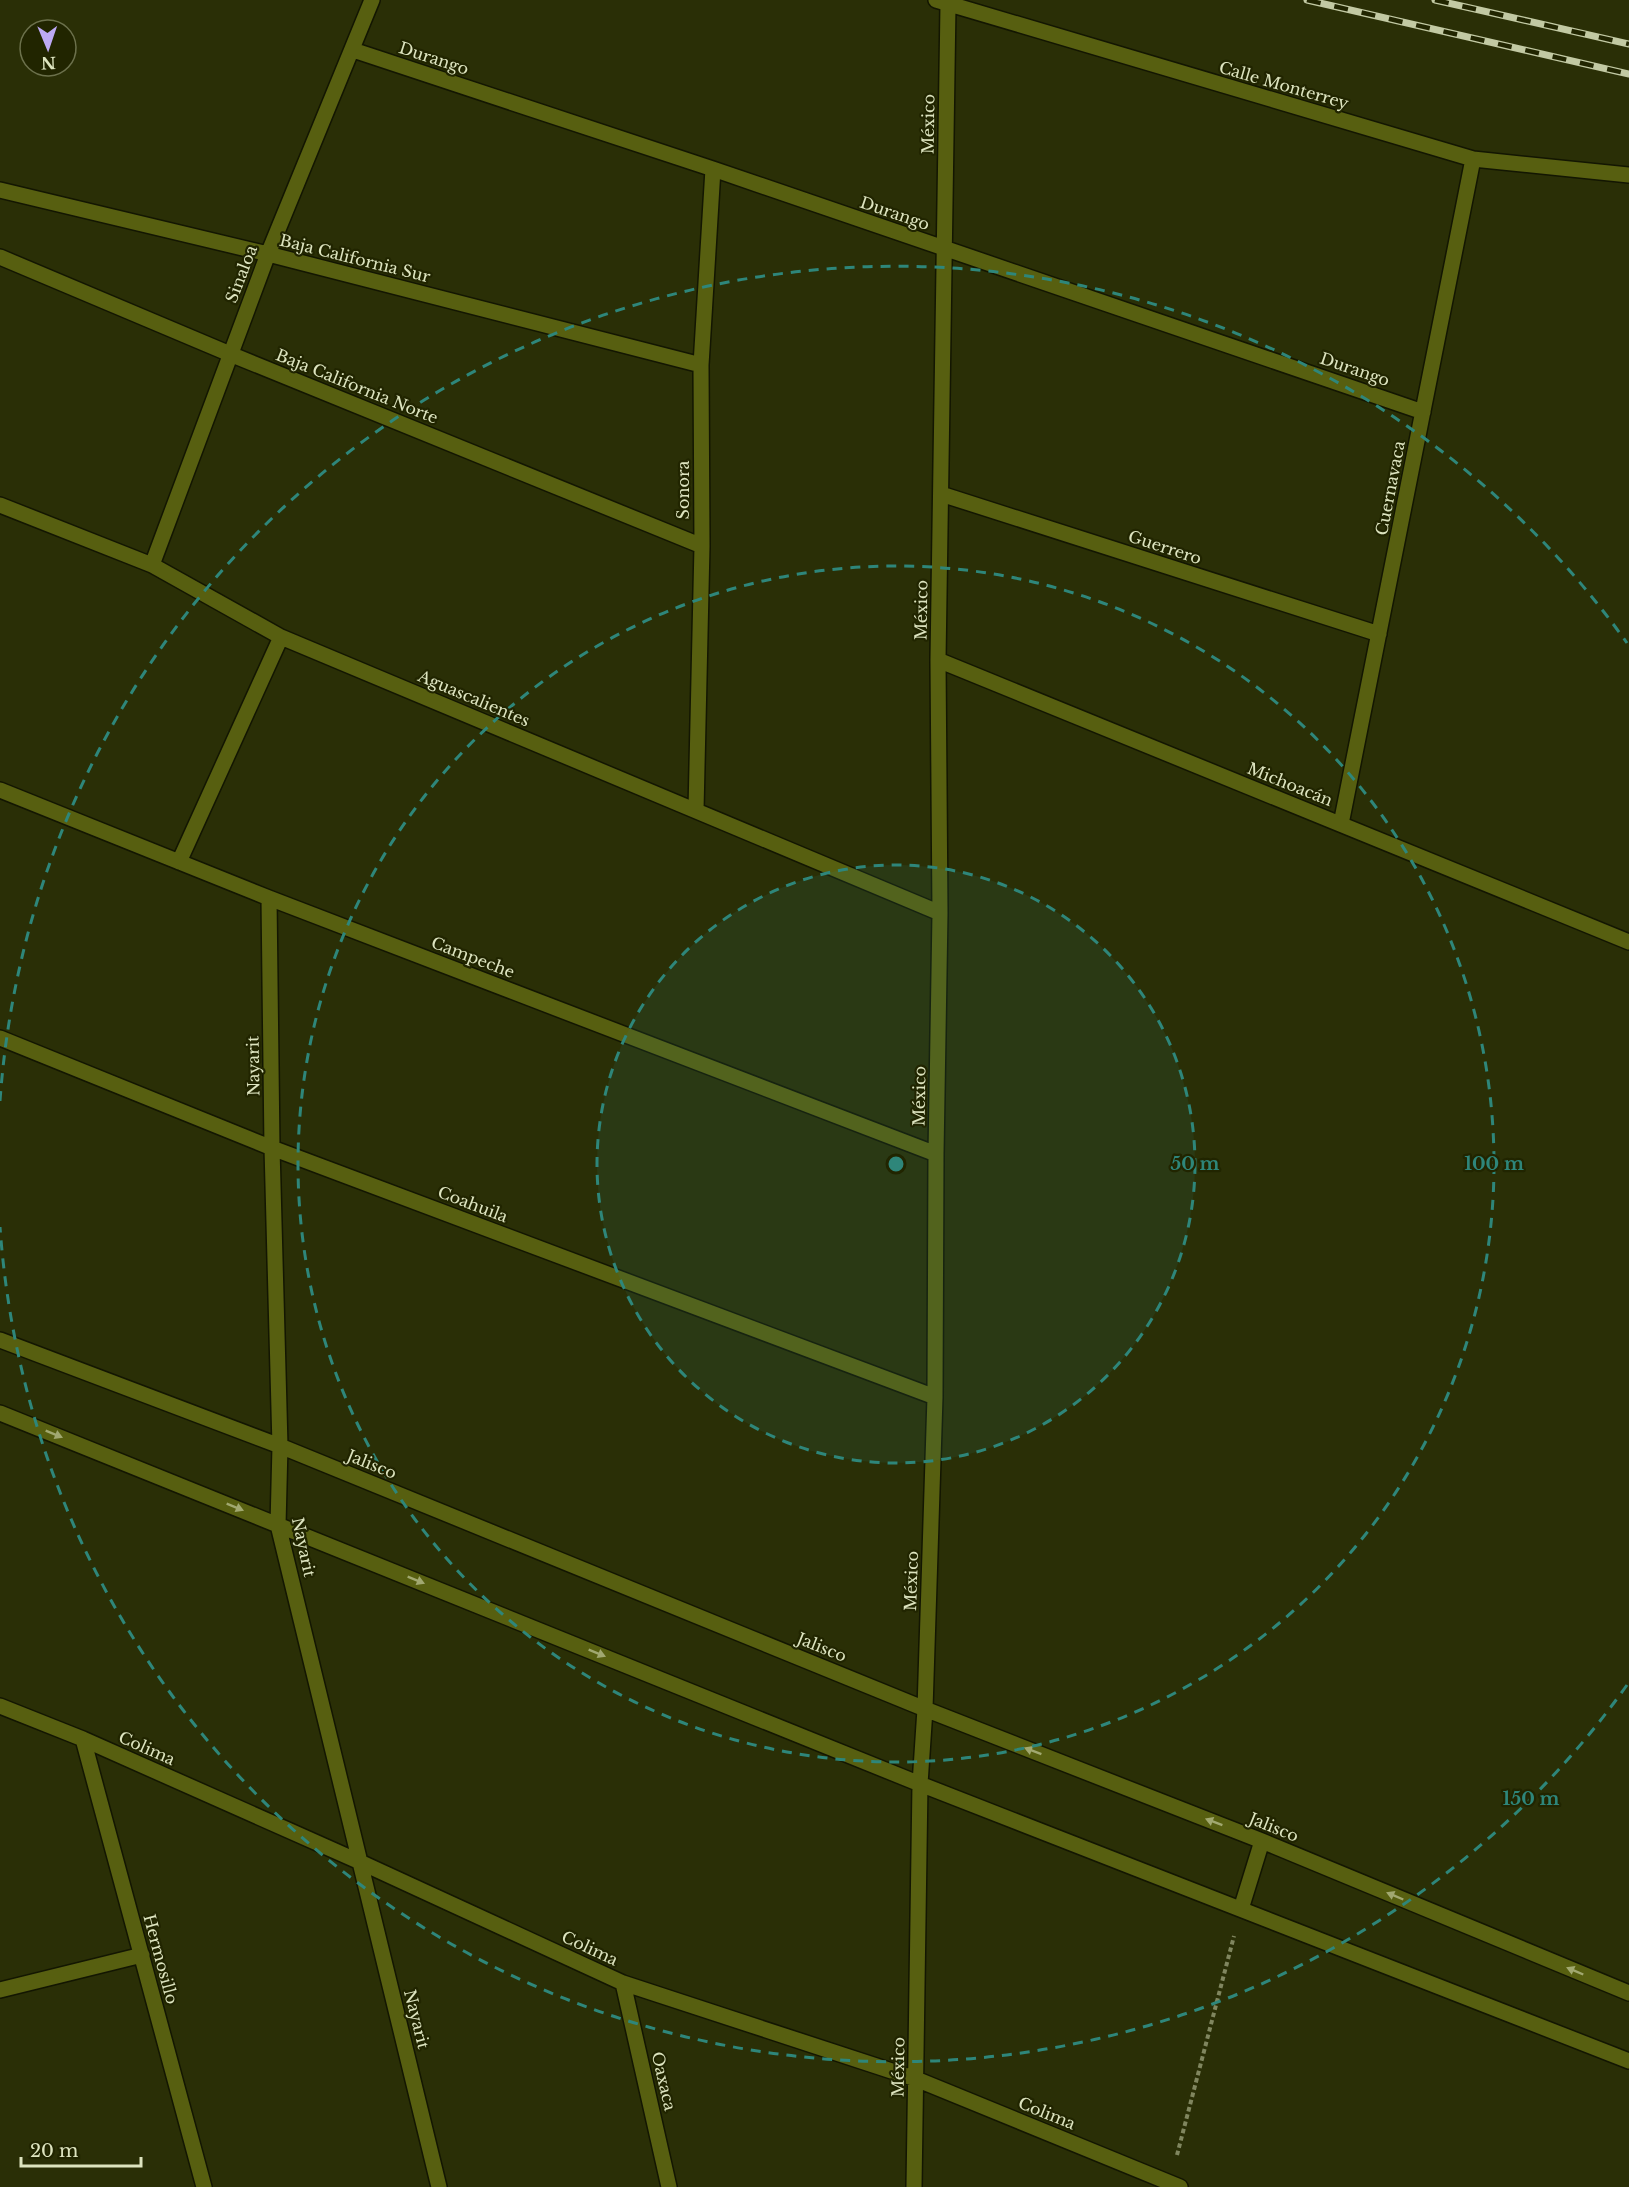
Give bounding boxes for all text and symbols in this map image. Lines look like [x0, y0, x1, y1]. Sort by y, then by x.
north arrow [18, 18, 78, 78]
street label: Durango [397, 37, 471, 79]
text: N [41, 53, 56, 73]
street label: Calle Monterrey [1217, 57, 1352, 113]
street label: México [917, 94, 939, 154]
street label: Durango [858, 192, 932, 234]
street label: Baja California Sur [278, 230, 433, 286]
street label: Sinaloa [221, 242, 261, 306]
street label: Baja California Norte [273, 344, 441, 428]
street label: Durango [1318, 348, 1392, 390]
street label: Cuernavaca [1371, 439, 1409, 537]
street label: Sonora [673, 460, 693, 519]
street label: Guerrero [1126, 526, 1204, 568]
street label: México [910, 580, 932, 640]
street label: Aguascalientes [414, 665, 533, 731]
street label: Michoacán [1244, 758, 1336, 810]
street label: Campeche [428, 932, 518, 982]
street label: Nayarit [242, 1036, 264, 1096]
street label: México [908, 1066, 930, 1126]
text: 50 m [1171, 1153, 1220, 1175]
text: 100 m [1464, 1153, 1524, 1175]
centre of rings [886, 1154, 906, 1174]
street label: Coahuila [435, 1182, 511, 1227]
one-way arrow [46, 1430, 64, 1440]
street label: Jalisco [342, 1444, 400, 1483]
one-way arrow [226, 1503, 244, 1512]
street label: Nayarit [288, 1515, 320, 1579]
street label: México [900, 1550, 922, 1612]
one-way arrow [407, 1576, 425, 1585]
street label: Jalisco [792, 1627, 850, 1666]
one-way arrow [588, 1649, 606, 1658]
street label: Colima [116, 1727, 179, 1769]
one-way arrow [1024, 1746, 1042, 1755]
text: 150 m [1503, 1788, 1560, 1810]
street label: Jalisco [1244, 1807, 1302, 1846]
one-way arrow [1205, 1817, 1223, 1827]
one-way arrow [1386, 1891, 1404, 1900]
street label: Hermosillo [139, 1912, 183, 2006]
street label: Colima [559, 1926, 622, 1970]
one-way arrow [1566, 1966, 1584, 1975]
street label: Nayarit [400, 1987, 434, 2051]
street label: México [887, 2037, 909, 2097]
street label: Oaxaca [648, 2050, 681, 2113]
street label: Colima [1015, 2092, 1079, 2134]
scale bar [21, 2130, 141, 2168]
text: 20 m [30, 2140, 78, 2162]

